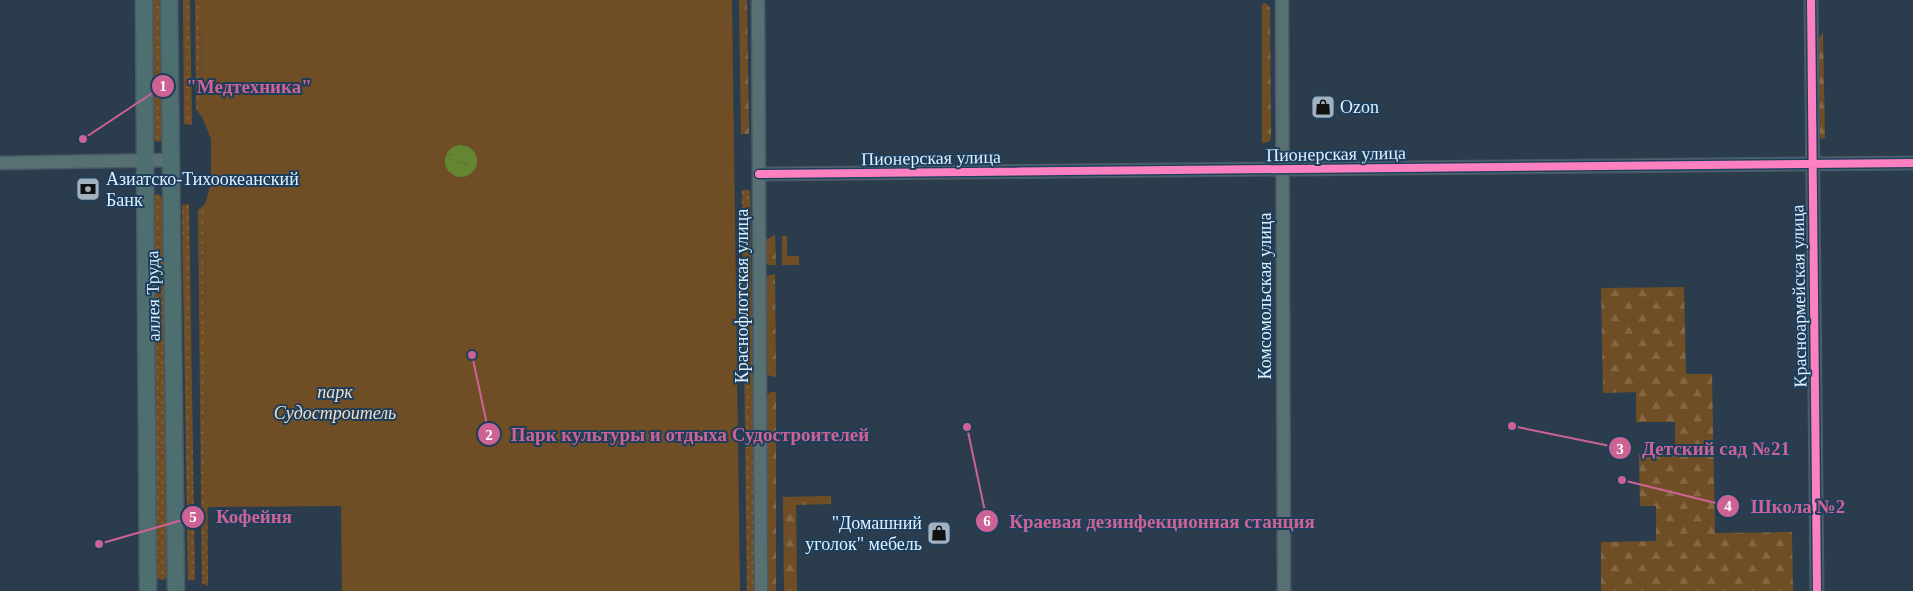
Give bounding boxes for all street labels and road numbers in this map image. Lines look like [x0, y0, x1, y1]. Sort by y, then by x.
street label: Пионерская улица [1266, 143, 1406, 165]
street label: Пионерская улица [861, 147, 1001, 169]
street label: Красноармейская улица [1787, 204, 1811, 388]
street label: Краснофлотская улица [732, 209, 752, 383]
street label: Комсомольская улица [1255, 213, 1275, 379]
street label: аллея Труда [142, 250, 164, 342]

